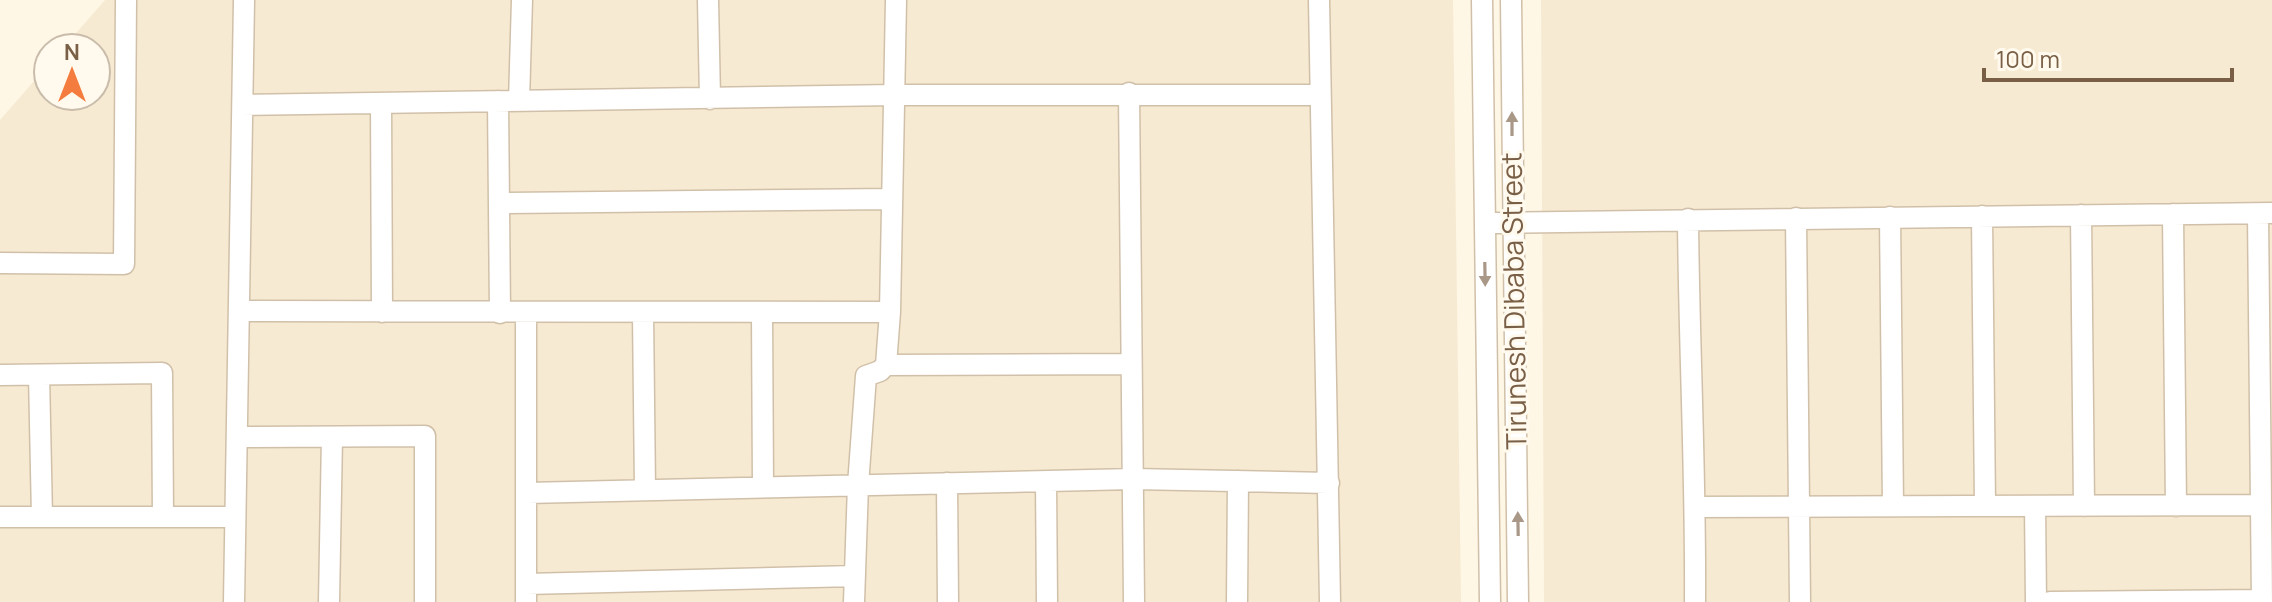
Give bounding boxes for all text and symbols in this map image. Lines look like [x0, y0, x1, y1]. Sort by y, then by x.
north arrow [32, 32, 112, 112]
scale bar [1984, 32, 2232, 82]
text: N [64, 37, 80, 67]
text: 100 m [1996, 42, 2060, 75]
one-way arrow [1505, 111, 1518, 136]
street label: Tirunesh Dibaba Street [1491, 152, 1535, 450]
one-way arrow [1479, 262, 1492, 287]
one-way arrow [1512, 511, 1524, 536]

